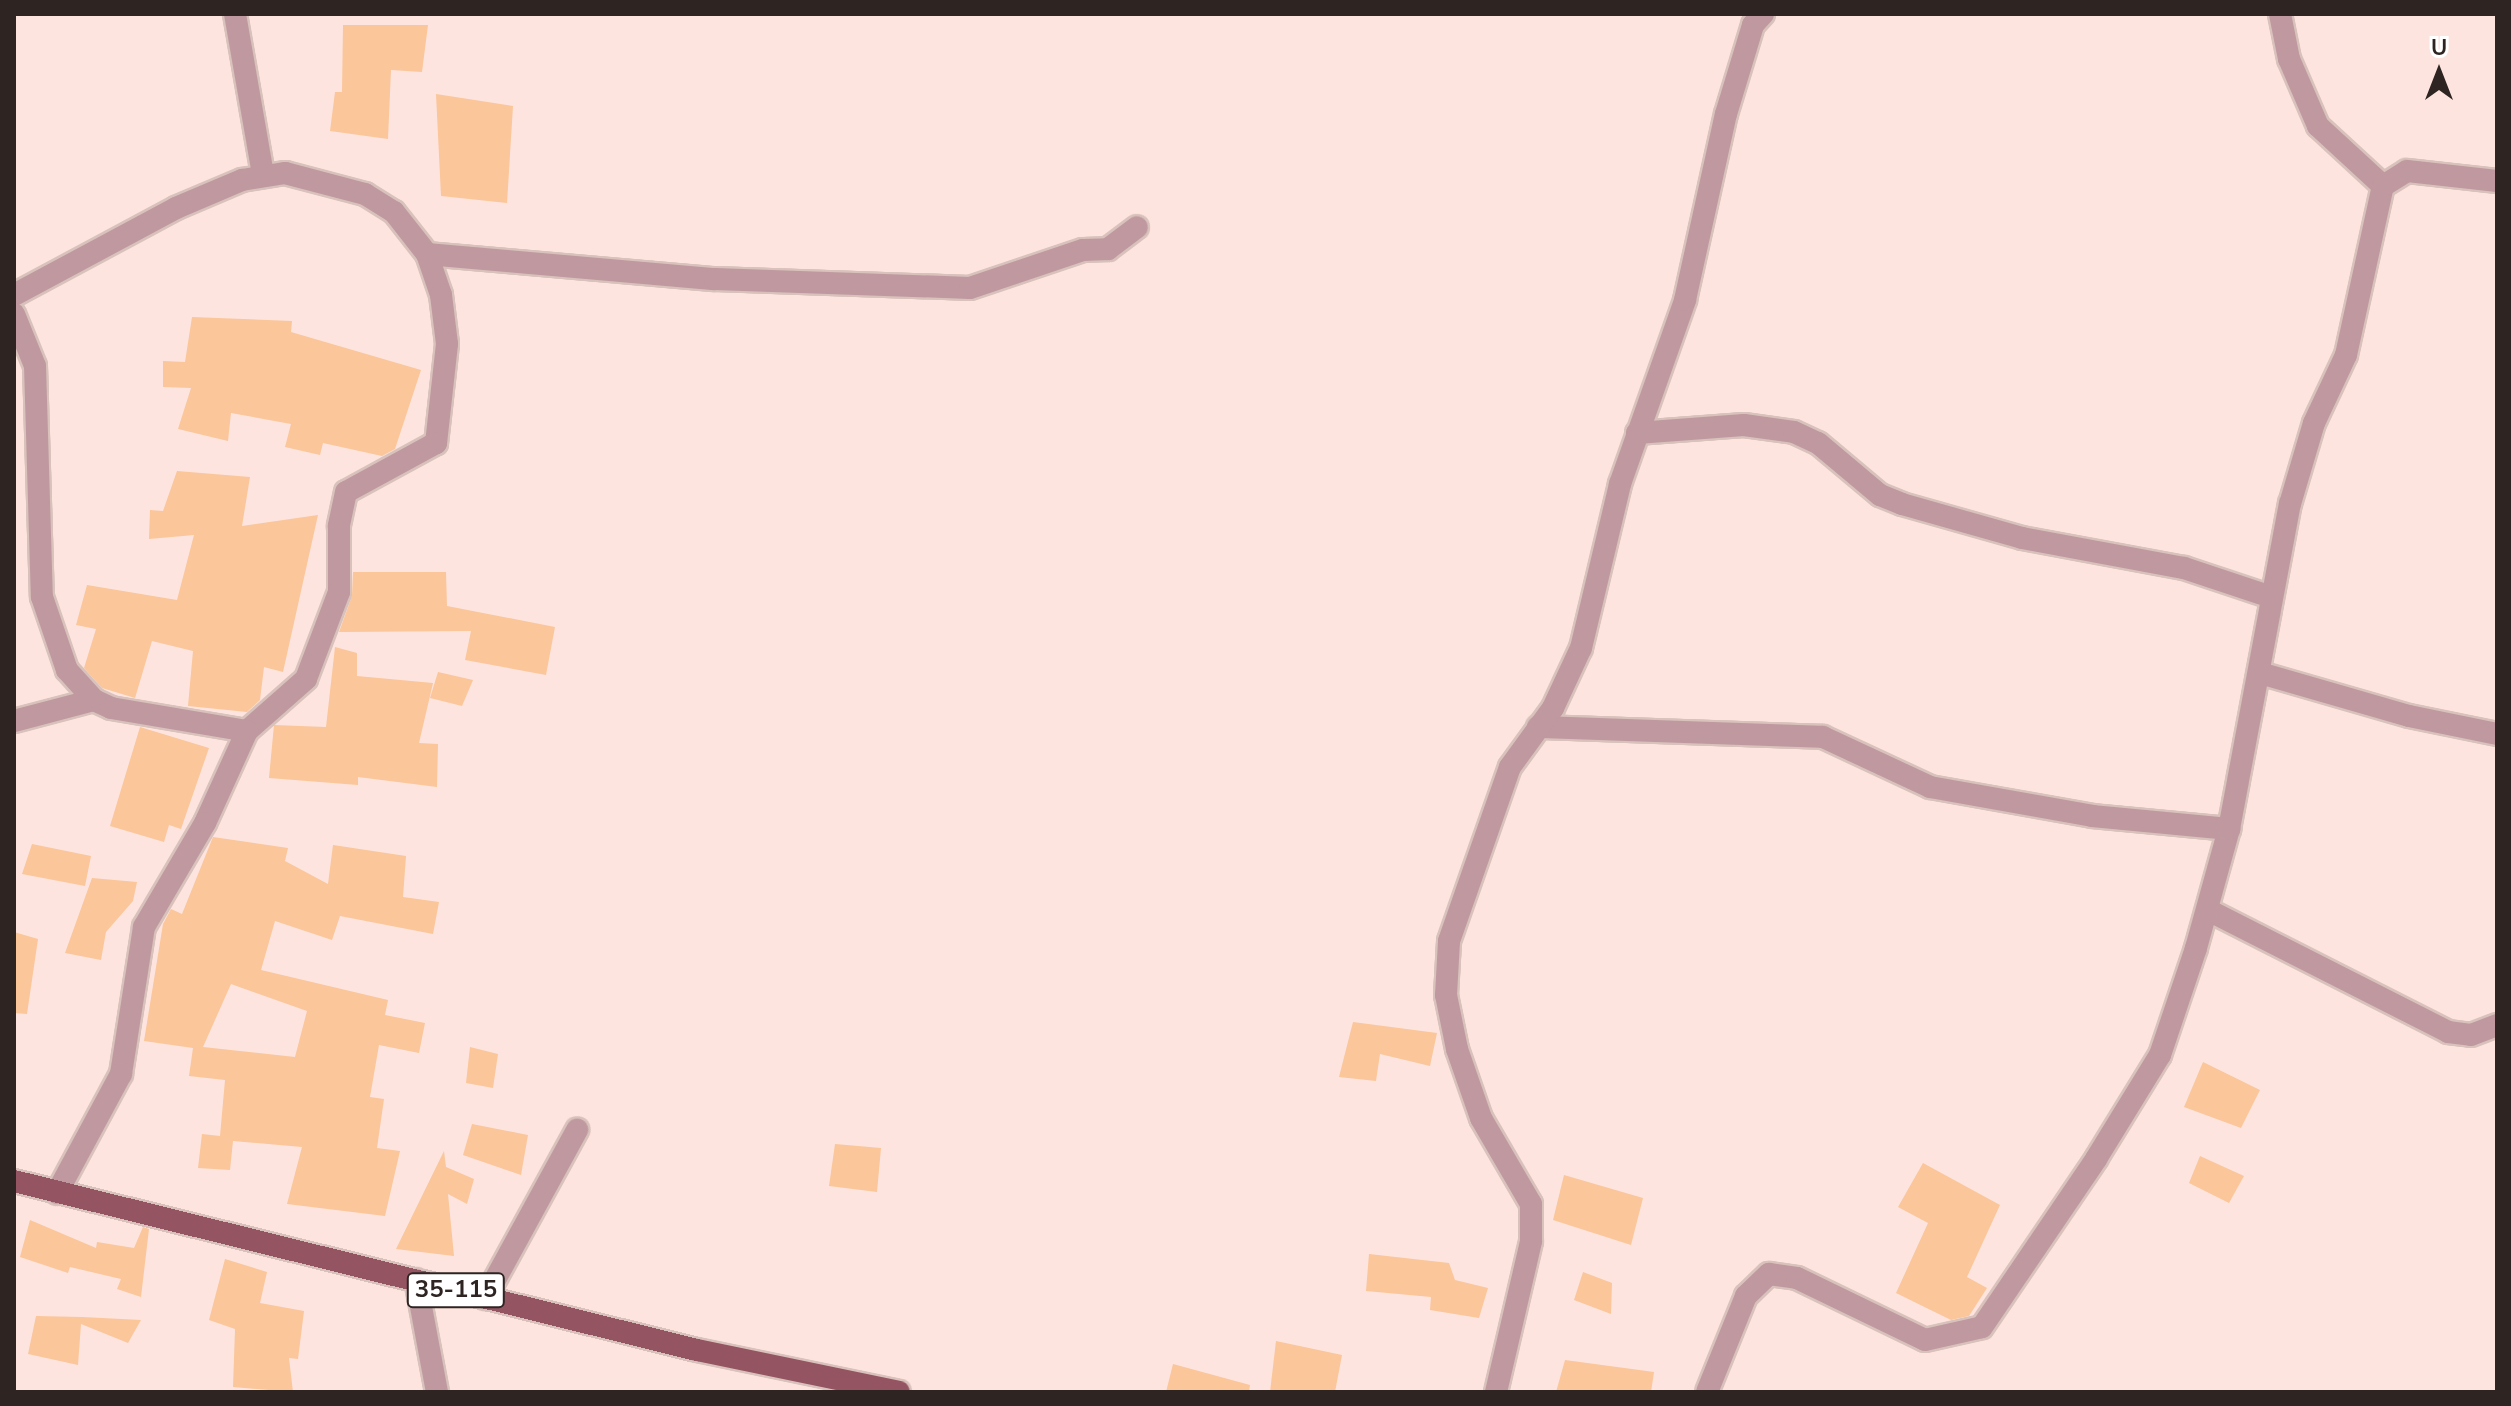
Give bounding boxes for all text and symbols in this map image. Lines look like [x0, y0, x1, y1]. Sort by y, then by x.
north arrow [2399, 32, 2479, 112]
text: U [2431, 33, 2447, 63]
road number: 35-115 [406, 1270, 506, 1310]

